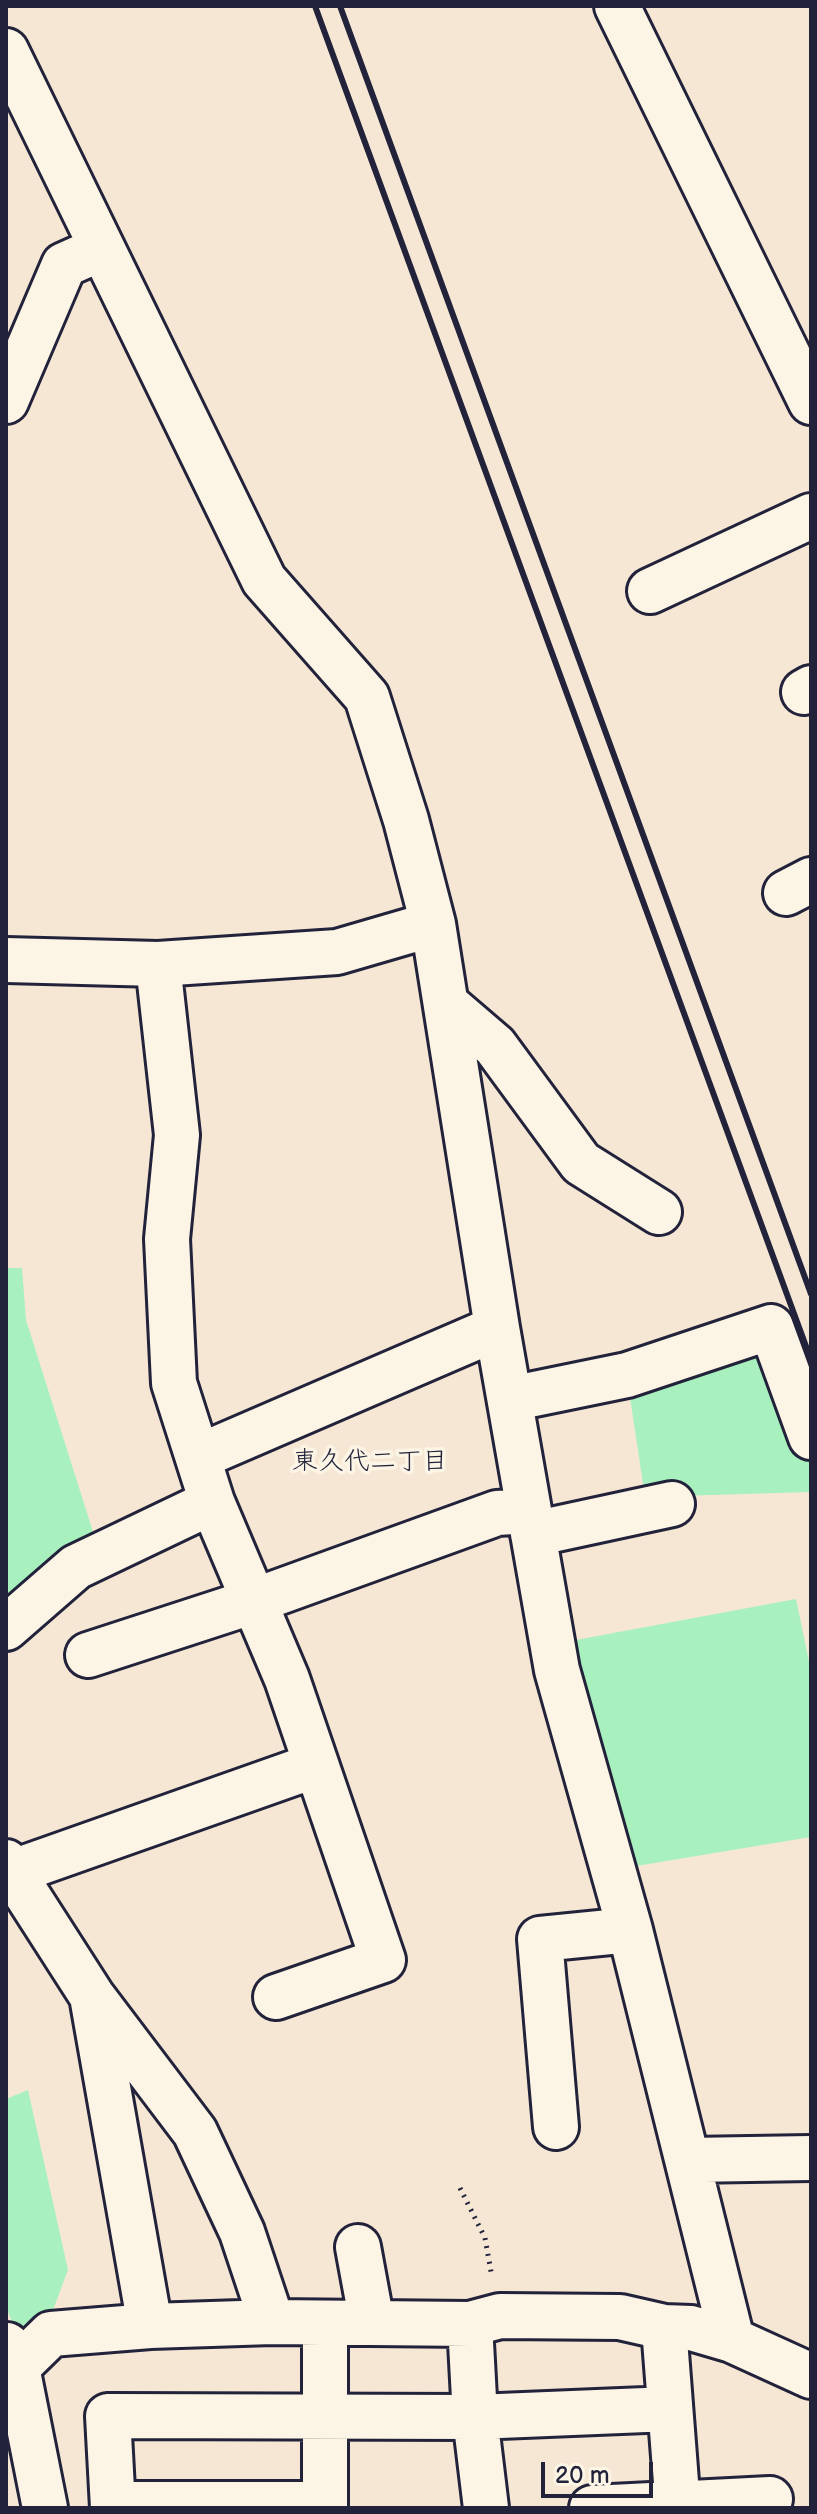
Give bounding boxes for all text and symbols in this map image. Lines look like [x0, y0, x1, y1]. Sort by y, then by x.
district label: 東久代二丁目 [292, 1446, 448, 1478]
scale bar [545, 2446, 657, 2496]
text: 20 m [555, 2461, 610, 2490]

